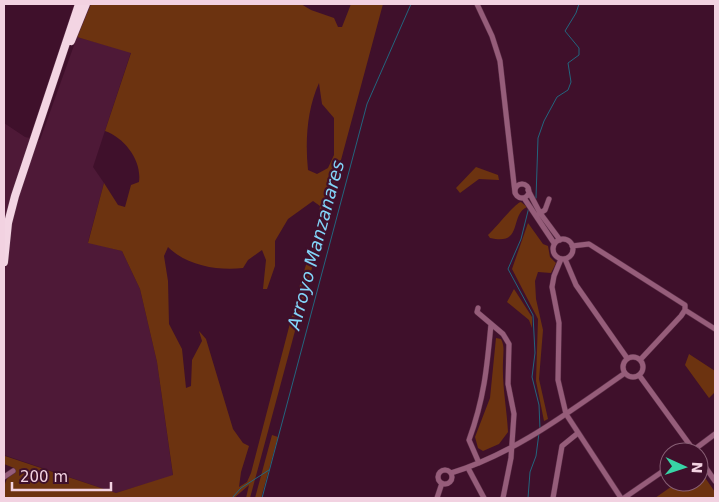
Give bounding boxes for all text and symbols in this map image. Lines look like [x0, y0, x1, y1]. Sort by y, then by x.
water label: Arroyo Manzanares [283, 158, 348, 333]
north arrow [659, 442, 709, 492]
scale bar [12, 460, 111, 492]
text: N [689, 461, 705, 474]
text: 200 m [20, 468, 68, 486]

